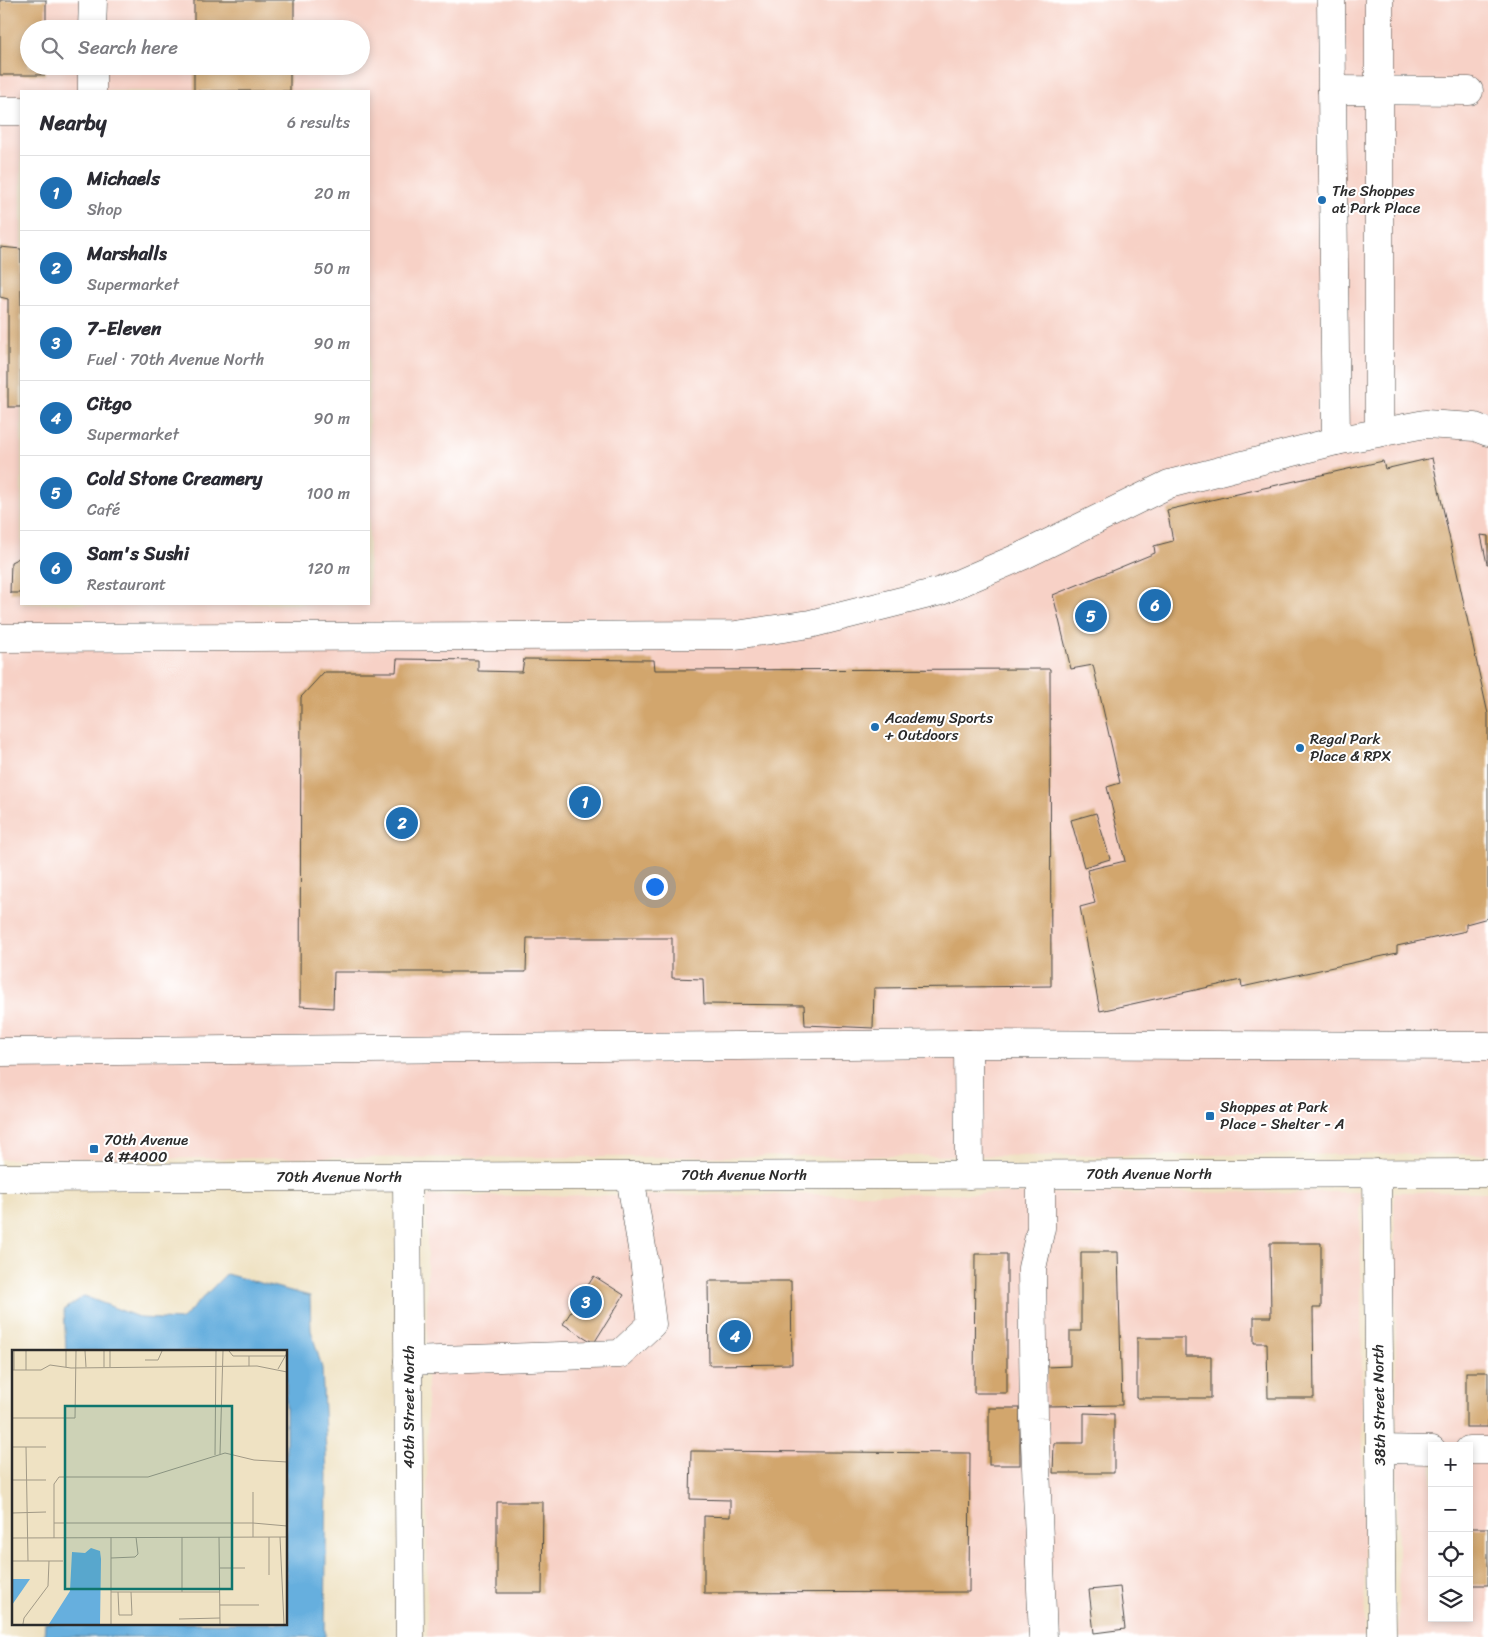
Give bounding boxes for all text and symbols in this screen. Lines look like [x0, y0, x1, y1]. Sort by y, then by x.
search box [20, 20, 370, 75]
text: Search here [78, 31, 178, 64]
icon: search [38, 34, 66, 62]
text: Nearby [40, 104, 106, 142]
text: 6 results [287, 108, 350, 137]
text: Michaels [87, 162, 160, 195]
place label: The Shoppes at Park Place [1332, 178, 1421, 221]
text: 1 [53, 179, 59, 208]
text: 20 m [314, 179, 350, 208]
marker: The Shoppes at Park Place [1316, 194, 1328, 206]
text: Shop [87, 195, 122, 224]
text: Marshalls [87, 237, 167, 270]
text: 2 [51, 254, 61, 283]
text: 50 m [314, 254, 350, 283]
text: Supermarket [87, 270, 179, 299]
text: 7-Eleven [87, 312, 161, 345]
text: 3 [52, 329, 60, 358]
text: 90 m [314, 329, 350, 358]
text: Fuel · 70th Avenue North [87, 345, 264, 374]
text: Citgo [87, 387, 132, 420]
text: 4 [51, 404, 61, 433]
text: 90 m [314, 404, 350, 433]
text: Supermarket [87, 420, 179, 449]
text: Cold Stone Creamery [87, 462, 262, 495]
text: 5 [51, 479, 61, 508]
text: 100 m [306, 479, 350, 508]
text: Café [87, 495, 120, 524]
text: Sam's Sushi [87, 537, 189, 570]
text: 6 [51, 554, 61, 583]
text: 120 m [307, 554, 350, 583]
text: Restaurant [87, 570, 166, 599]
pin: 6 [1139, 586, 1171, 624]
pin: 5 [1075, 597, 1107, 635]
place label: Academy Sports + Outdoors [884, 705, 993, 748]
marker: Academy Sports + Outdoors [869, 721, 881, 733]
place label: Regal Park Place & RPX [1310, 726, 1391, 769]
marker: Regal Park Place & RPX [1294, 742, 1306, 754]
pin: 1 [569, 783, 601, 821]
pin: 2 [386, 804, 418, 842]
your location [642, 874, 668, 900]
place label: Shoppes at Park Place - Shelter - A [1220, 1094, 1345, 1137]
marker: Shoppes at Park Place - Shelter - A [1204, 1110, 1216, 1122]
place label: 70th Avenue & #4000 [104, 1127, 188, 1170]
marker: 70th Avenue & #4000 [88, 1143, 100, 1155]
street label: 70th Avenue North [1086, 1161, 1212, 1187]
street label: 70th Avenue North [681, 1162, 807, 1188]
street label: 70th Avenue North [276, 1164, 402, 1190]
pin: 3 [570, 1283, 602, 1321]
pin: 4 [719, 1317, 751, 1355]
street label: 38th Street North [1365, 1344, 1393, 1466]
street label: 40th Street North [396, 1345, 422, 1469]
inset map [12, 1350, 288, 1624]
map controls [1428, 1442, 1473, 1622]
button: + [1428, 1442, 1473, 1487]
button: − [1428, 1487, 1473, 1532]
button: locate [1428, 1532, 1473, 1577]
button: layers [1428, 1577, 1473, 1622]

